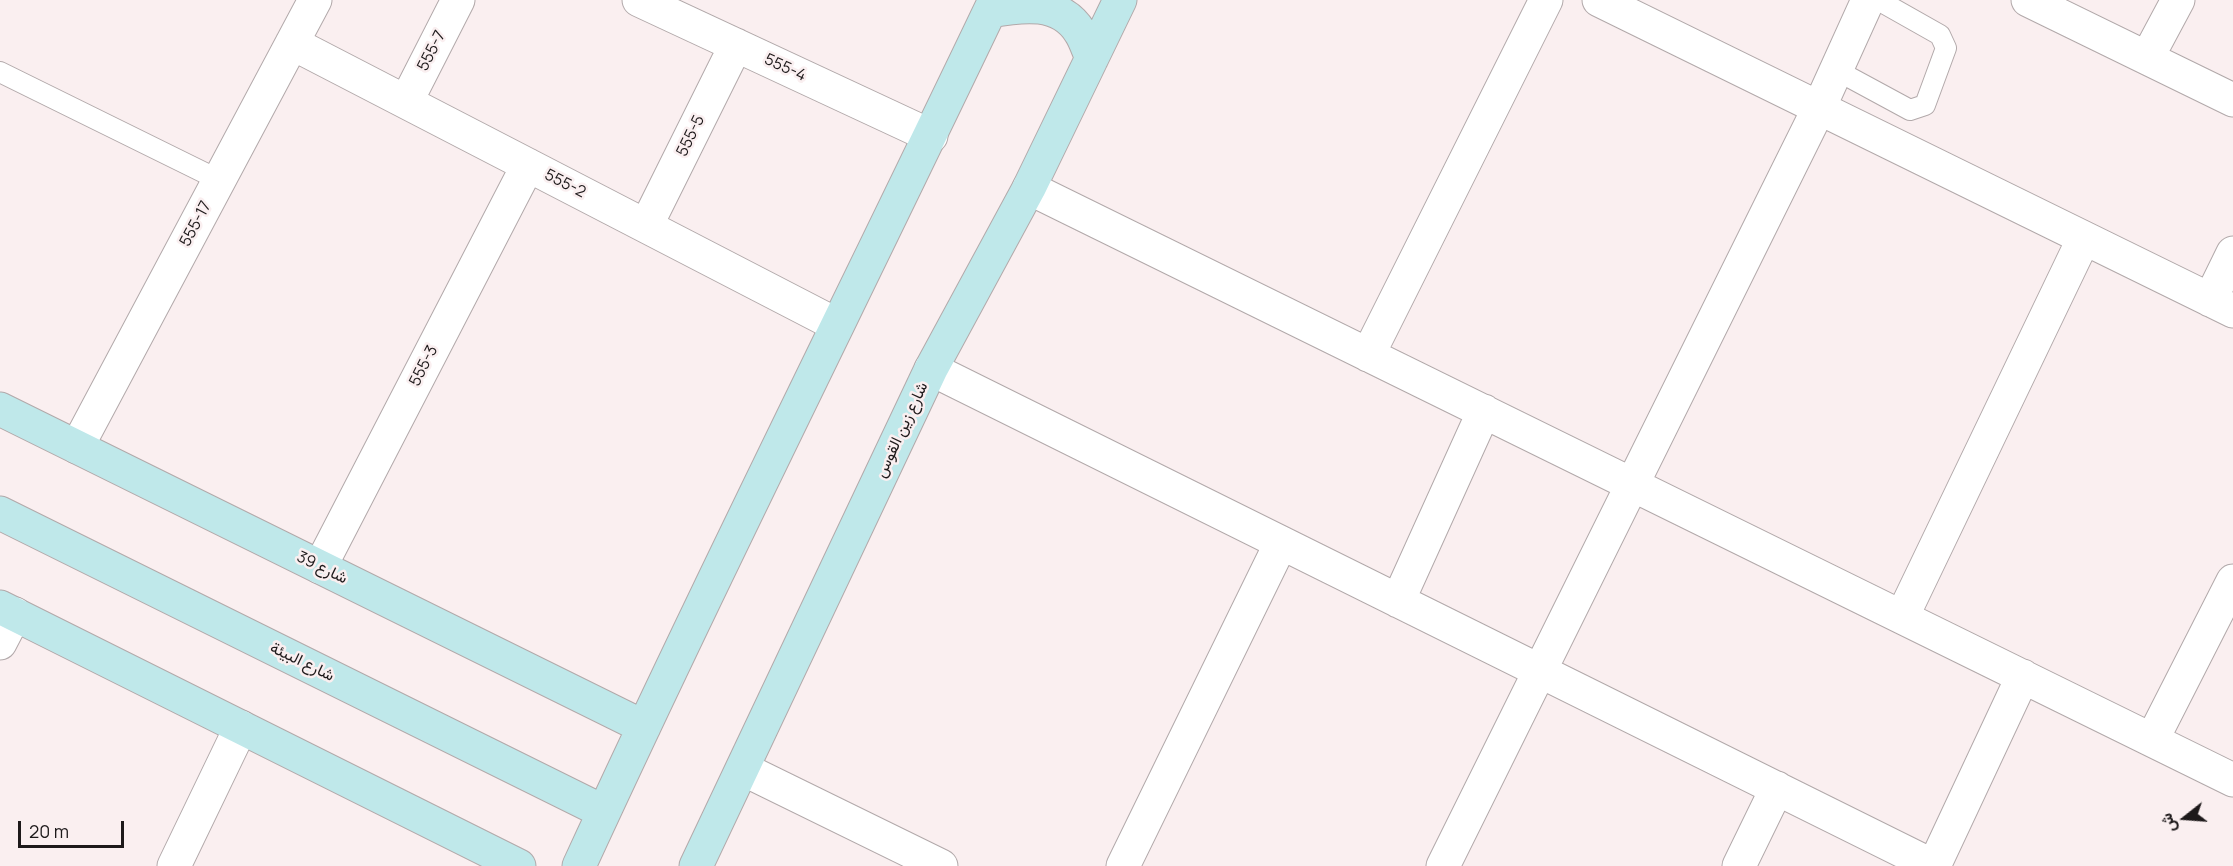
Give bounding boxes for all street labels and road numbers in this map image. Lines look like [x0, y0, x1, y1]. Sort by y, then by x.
street label: 555-7 [414, 28, 450, 74]
street label: 555-4 [761, 50, 809, 86]
street label: 555-5 [673, 112, 709, 160]
street label: 555-2 [541, 166, 589, 202]
street label: 555-17 [176, 198, 216, 250]
street label: 555-3 [406, 342, 442, 390]
street label: شارع زين القوس [871, 379, 933, 481]
street label: شارع 39 [293, 548, 351, 588]
street label: شارع البيئة [267, 638, 337, 686]

